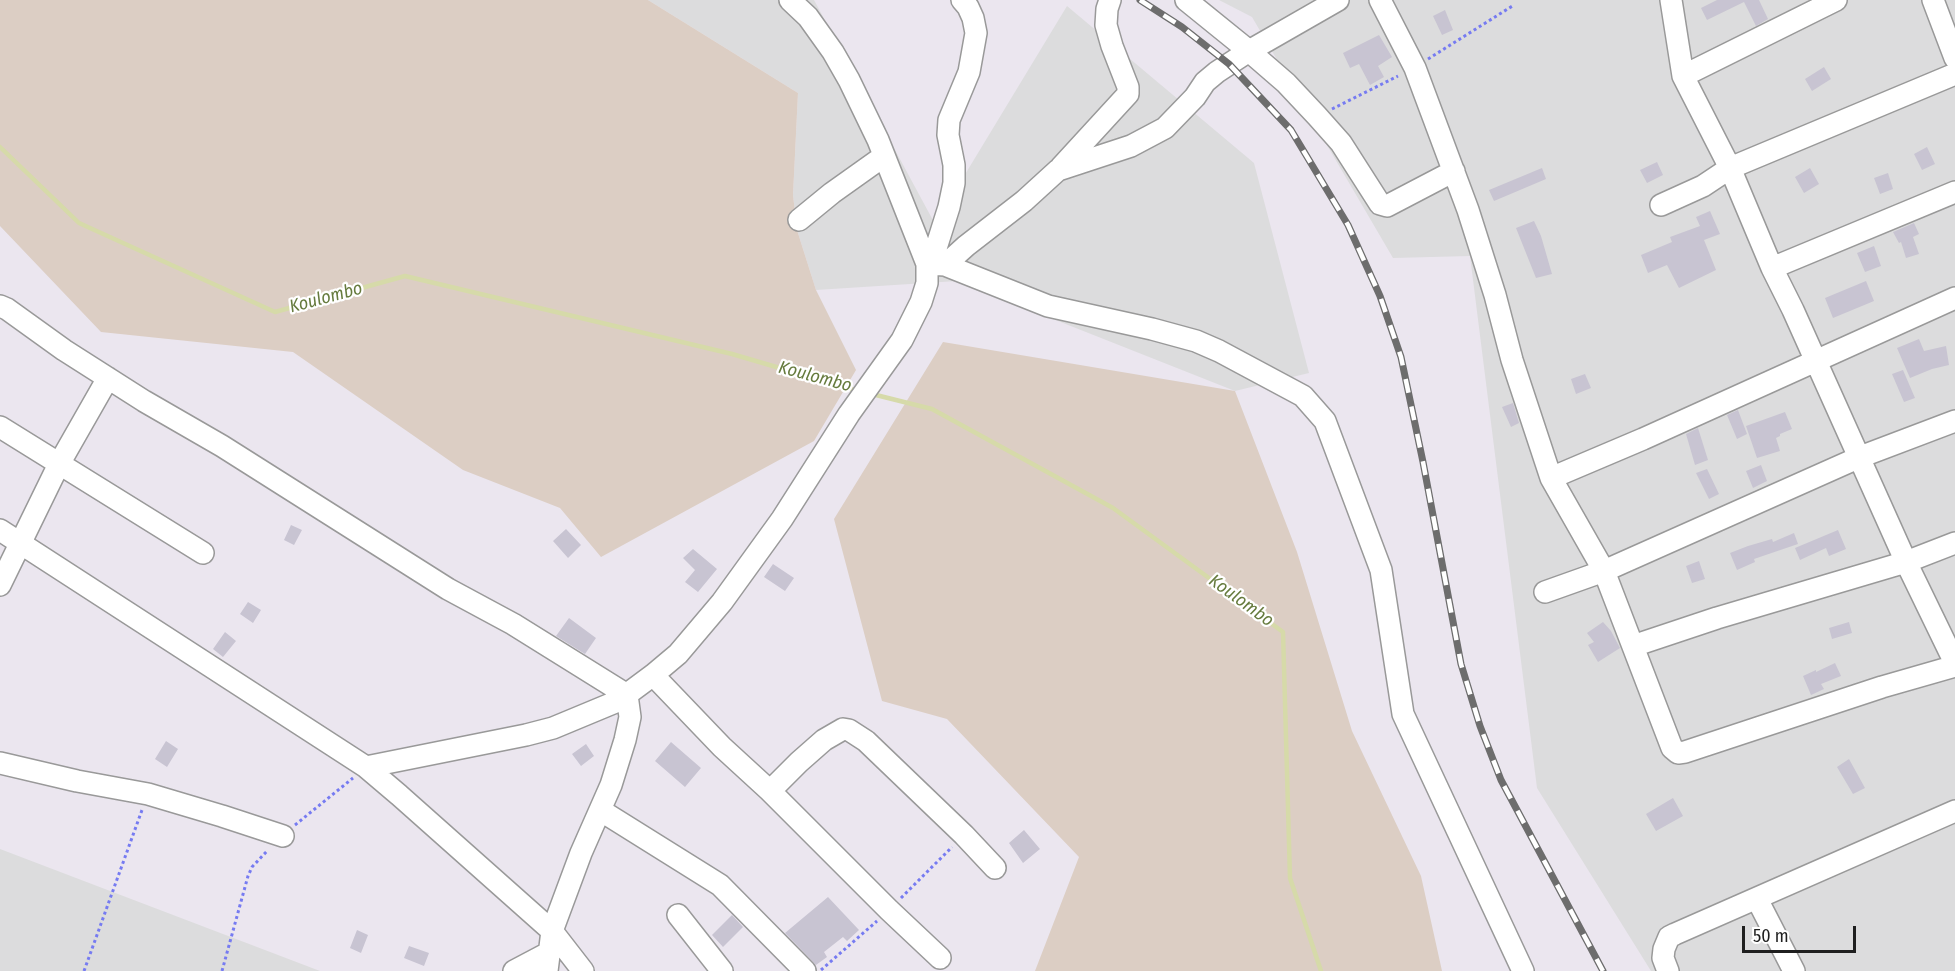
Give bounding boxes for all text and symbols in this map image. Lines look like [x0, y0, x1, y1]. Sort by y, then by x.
water label: Koulombo [287, 278, 365, 318]
water label: Koulombo [776, 357, 854, 397]
water label: Koulombo [1204, 570, 1278, 632]
scale bar [1745, 914, 1859, 952]
text: 50 m [1753, 925, 1789, 947]

